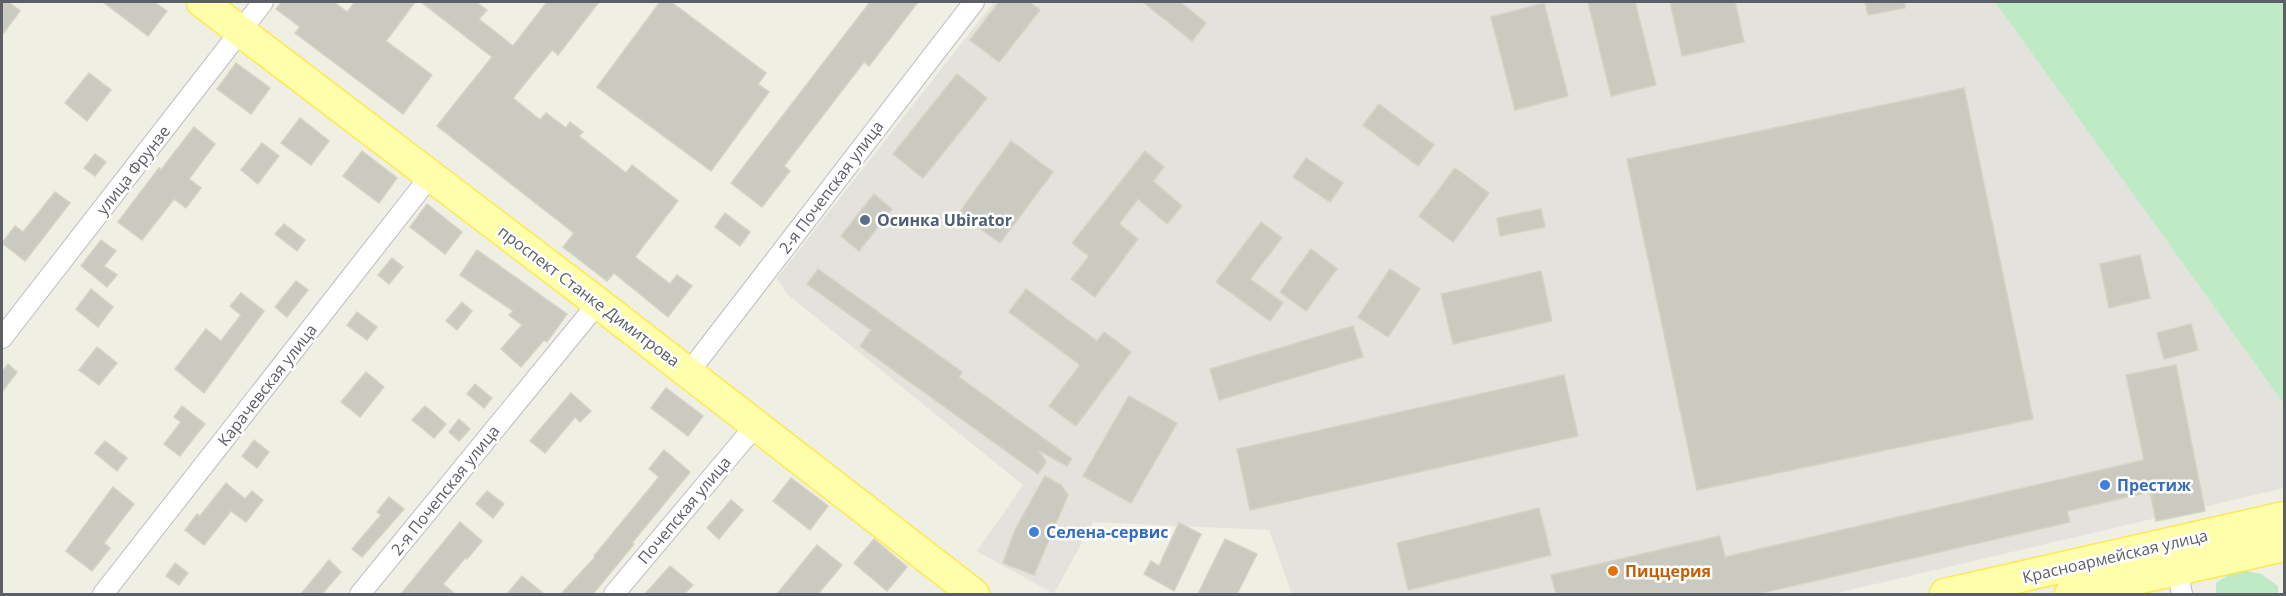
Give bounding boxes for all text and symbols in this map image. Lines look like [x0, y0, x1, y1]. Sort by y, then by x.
street label: 2-я Почепская улица [774, 116, 888, 258]
street label: улица Фрунзе [91, 121, 175, 219]
place label: Осинка Ubirator [877, 209, 1012, 231]
marker: Осинка Ubirator [858, 213, 872, 227]
street label: проспект Станке Димитрова [494, 220, 684, 372]
street label: Карачевская улица [212, 319, 322, 451]
street label: 2-я Почепская улица [386, 420, 504, 560]
street label: Почепская улица [633, 452, 735, 568]
place label: Престиж [2117, 474, 2191, 496]
marker: Престиж [2098, 478, 2112, 492]
place label: Селена-сервис [1046, 521, 1168, 543]
street label: Красноармейская улица [2020, 524, 2210, 588]
marker: Селена-сервис [1027, 525, 1041, 539]
place label: Пиццерия [1625, 560, 1711, 582]
marker: Пиццерия [1606, 564, 1620, 578]

